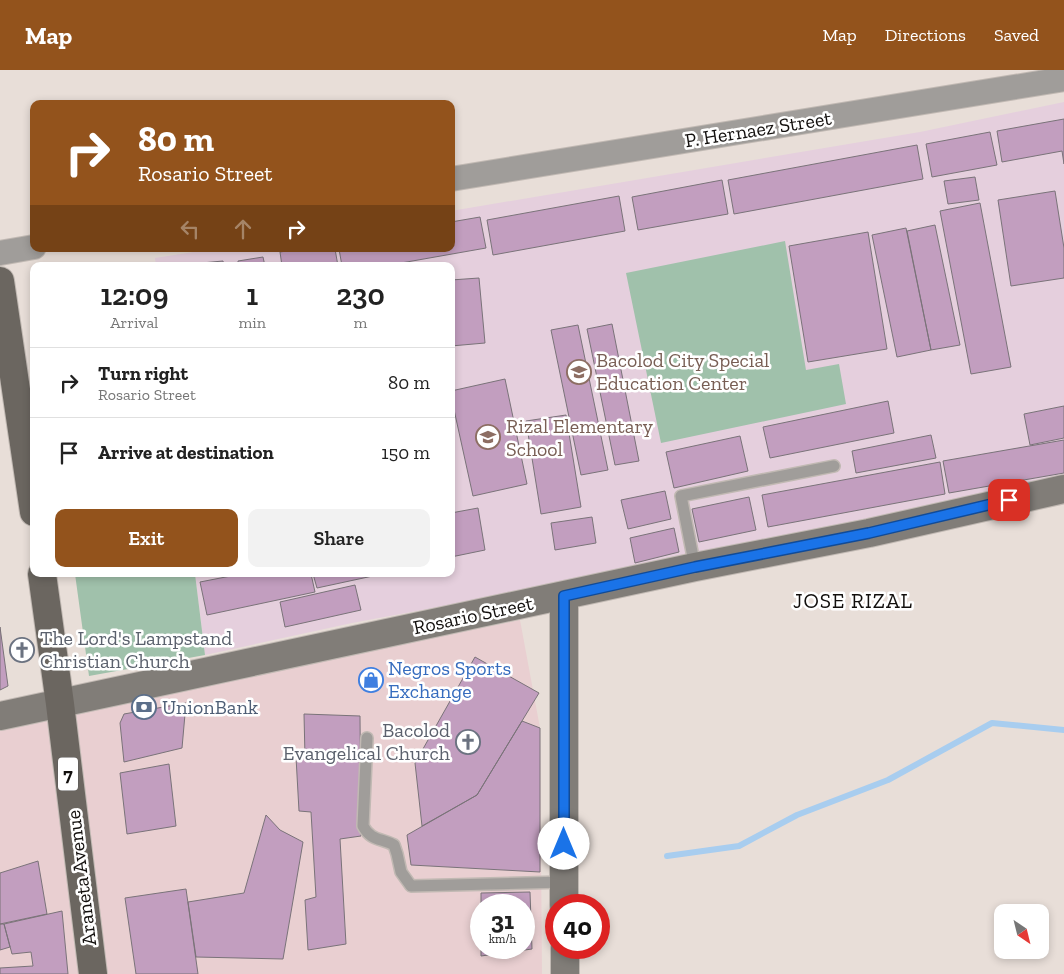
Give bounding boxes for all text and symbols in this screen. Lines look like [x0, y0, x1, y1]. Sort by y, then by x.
text: Map [25, 21, 72, 50]
text: Map [822, 24, 857, 46]
text: Directions [885, 24, 966, 46]
text: Saved [994, 24, 1039, 46]
street label: P. Hernaez Street [683, 105, 834, 152]
text: 80 m [138, 118, 214, 160]
icon: right [55, 120, 120, 185]
text: Rosario Street [138, 160, 273, 187]
icon: left [176, 215, 204, 243]
icon: ahead [229, 215, 257, 243]
icon: right [282, 215, 310, 243]
text: 12:09 [100, 277, 168, 313]
text: 1 [246, 277, 258, 313]
text: 230 [336, 277, 385, 313]
text: Arrival [110, 313, 158, 332]
text: min [239, 313, 266, 332]
text: m [354, 313, 367, 332]
place label: Bacolod City Special Education Center [596, 348, 769, 395]
school or university icon: Bacolod City Special Education Center [566, 359, 592, 385]
text: Turn right [98, 362, 188, 385]
icon: right [55, 369, 83, 397]
text: 80 m [388, 371, 430, 394]
text: Rosario Street [98, 385, 196, 404]
place label: Rizal Elementary School [506, 414, 654, 461]
school or university icon: Rizal Elementary School [475, 424, 501, 450]
icon: arrive [55, 439, 83, 467]
text: Arrive at destination [98, 441, 274, 464]
text: 150 m [381, 441, 430, 464]
pin [988, 479, 1030, 521]
icon: arrive [995, 486, 1023, 514]
button: Exit [55, 509, 238, 567]
button: Share [248, 509, 430, 567]
district label: JOSE RIZAL [793, 588, 913, 613]
street label: Rosario Street [411, 590, 536, 639]
place label: The Lord's Lampstand Christian Church [40, 626, 232, 673]
church icon: The Lord's Lampstand Christian Church [9, 637, 35, 663]
place label: Negros Sports Exchange [388, 656, 511, 703]
shop icon: Negros Sports Exchange [358, 667, 384, 693]
bank icon: UnionBank [131, 694, 157, 720]
place label: UnionBank [162, 695, 259, 719]
place label: Bacolod Evangelical Church [283, 718, 451, 765]
church icon: Bacolod Evangelical Church [455, 729, 481, 755]
road number: 7 [58, 758, 78, 791]
street label: Araneta Avenue [61, 809, 101, 947]
position arrow [537, 817, 589, 869]
speed limit sign: 40 [545, 894, 610, 959]
north arrow [994, 904, 1049, 959]
map controls [994, 904, 1049, 959]
text: 31 [491, 905, 514, 935]
text: km/h [489, 932, 516, 946]

